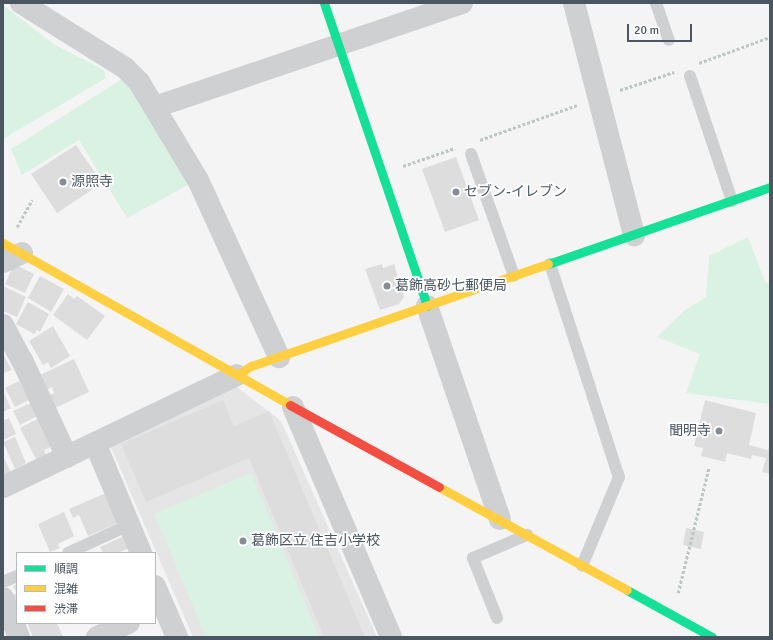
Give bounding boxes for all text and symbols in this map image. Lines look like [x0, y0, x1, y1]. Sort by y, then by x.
scale bar [629, 16, 694, 42]
text: 20 m [634, 23, 659, 38]
place label: 源照寺 [71, 174, 113, 190]
marker: 源照寺 [58, 177, 68, 187]
place label: セブン-イレブン [464, 184, 567, 200]
marker: セブン-イレブン [451, 187, 461, 197]
place label: 葛飾高砂七郵便局 [395, 278, 507, 294]
marker: 葛飾高砂七郵便局 [382, 281, 392, 291]
place label: 聞明寺 [669, 423, 711, 439]
marker: 聞明寺 [714, 426, 724, 436]
place label: 葛飾区立 住吉小学校 [251, 533, 380, 549]
marker: 葛飾区立 住吉小学校 [238, 536, 248, 546]
legend [16, 552, 156, 624]
text: 順調 [54, 562, 78, 577]
text: 混雑 [54, 582, 78, 597]
text: 渋滞 [54, 602, 78, 617]

